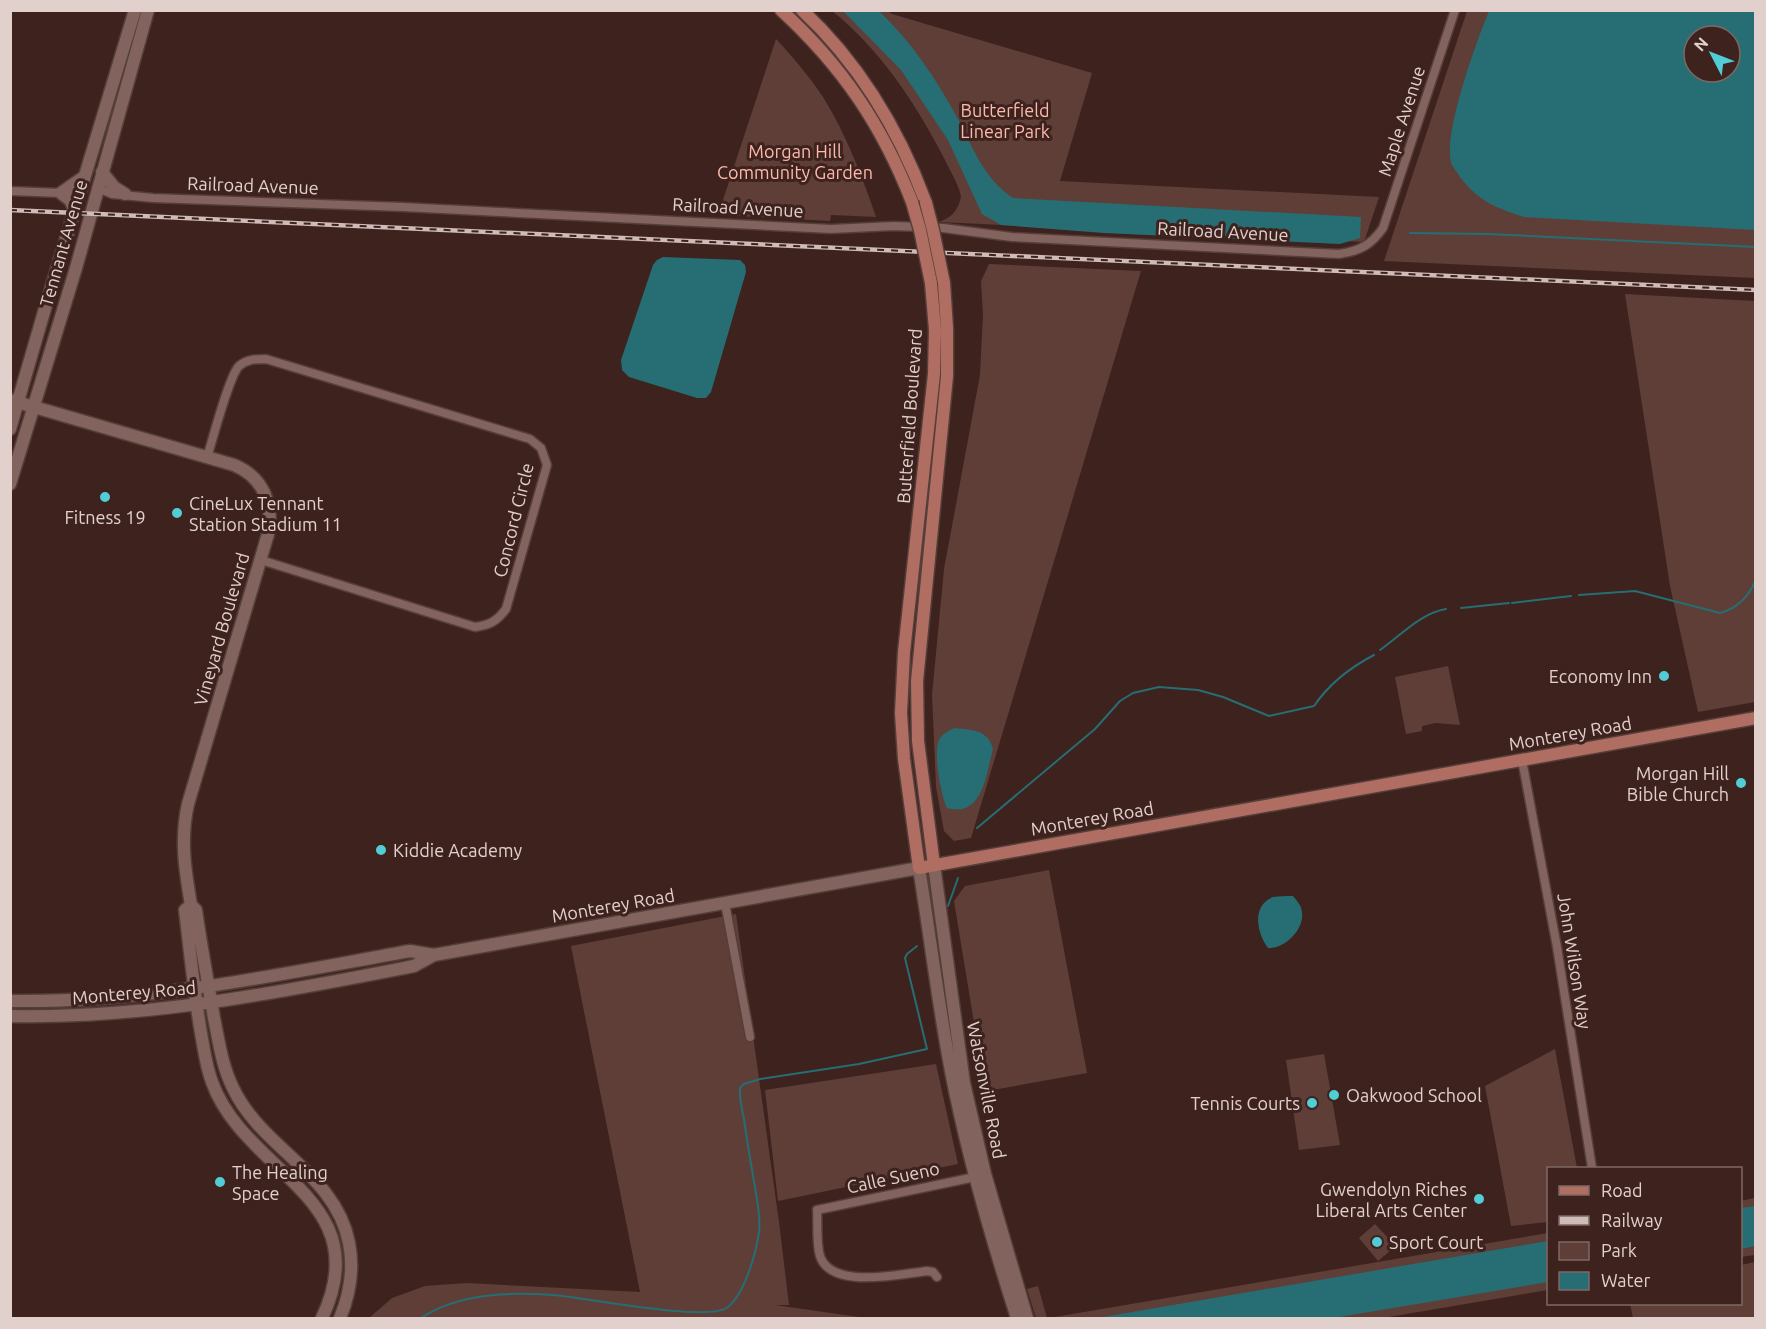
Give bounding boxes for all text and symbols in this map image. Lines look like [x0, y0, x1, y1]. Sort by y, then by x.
north arrow [1682, 24, 1742, 84]
text: N [1690, 34, 1712, 54]
street label: Maple Avenue [1374, 63, 1428, 179]
park label: Butterfield Linear Park [960, 100, 1050, 141]
park label: Morgan Hill Community Garden [717, 141, 873, 182]
street label: Railroad Avenue [187, 173, 319, 197]
street label: Tennant Avenue [35, 177, 91, 309]
street label: Railroad Avenue [672, 194, 804, 220]
street label: Railroad Avenue [1157, 218, 1289, 244]
street label: Butterfield Boulevard [893, 328, 925, 504]
street label: Concord Circle [489, 461, 537, 579]
marker: Fitness 19 [98, 490, 112, 504]
place label: CineLux Tennant Station Stadium 11 [189, 493, 342, 534]
marker: CineLux Tennant Station Stadium 11 [170, 506, 184, 520]
place label: Fitness 19 [64, 507, 146, 527]
street label: Vineyard Boulevard [190, 550, 252, 708]
place label: Economy Inn [1549, 666, 1652, 686]
marker: Economy Inn [1657, 669, 1671, 683]
street label: Monterey Road [1507, 712, 1633, 754]
place label: Morgan Hill Bible Church [1627, 763, 1729, 804]
marker: Morgan Hill Bible Church [1734, 776, 1748, 790]
street label: Monterey Road [1029, 797, 1155, 839]
place label: Kiddie Academy [393, 840, 522, 860]
marker: Kiddie Academy [374, 843, 388, 857]
street label: Monterey Road [550, 884, 676, 926]
street label: John Wilson Way [1554, 892, 1596, 1031]
street label: Monterey Road [71, 977, 197, 1007]
street label: Watsonville Road [964, 1020, 1010, 1160]
place label: Oakwood School [1346, 1085, 1482, 1105]
marker: Oakwood School [1327, 1088, 1341, 1102]
place label: Tennis Courts [1191, 1093, 1300, 1113]
marker: Tennis Courts [1305, 1096, 1319, 1110]
street label: Calle Sueno [845, 1157, 941, 1197]
place label: The Healing Space [232, 1162, 328, 1203]
legend [1547, 1167, 1742, 1305]
marker: The Healing Space [213, 1175, 227, 1189]
place label: Gwendolyn Riches Liberal Arts Center [1316, 1179, 1467, 1220]
text: Road [1601, 1180, 1643, 1200]
marker: Gwendolyn Riches Liberal Arts Center [1472, 1192, 1486, 1206]
text: Railway [1601, 1210, 1663, 1230]
place label: Sport Court [1389, 1232, 1483, 1252]
marker: Sport Court [1370, 1235, 1384, 1249]
text: Park [1601, 1240, 1637, 1260]
text: Water [1601, 1270, 1651, 1290]

